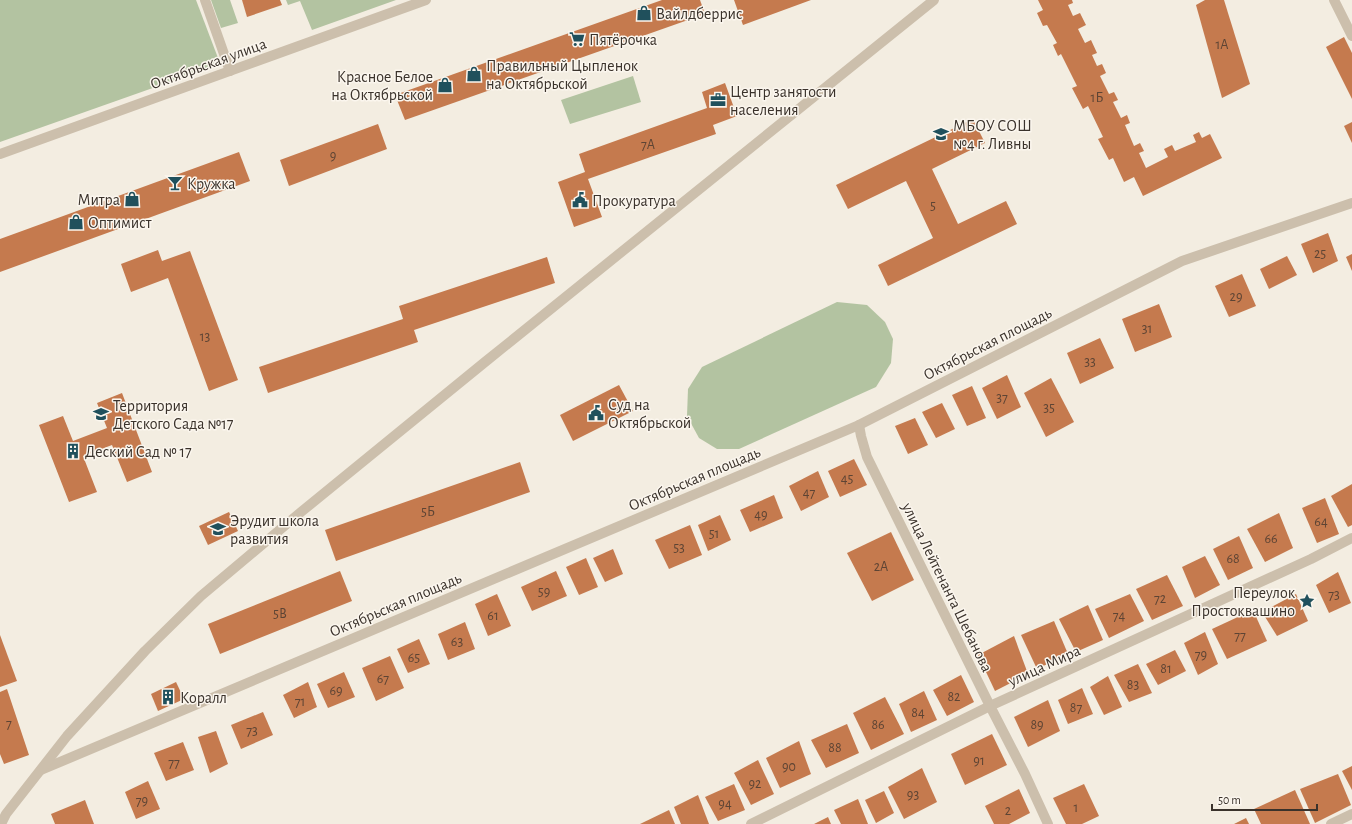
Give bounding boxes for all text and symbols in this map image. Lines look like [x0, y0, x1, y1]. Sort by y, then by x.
shop icon: Вайлдберрис [635, 4, 653, 22]
place label: Вайлдберрис [656, 6, 742, 22]
supermarket icon: Пятёрочка [568, 30, 586, 48]
place label: Пятёрочка [589, 32, 657, 48]
street label: Октябрьская улица [148, 35, 269, 93]
house number: 1А [1215, 38, 1229, 52]
place label: Правильный Цыпленок на Октябрьской [486, 58, 639, 92]
shop icon: Правильный Цыпленок на Октябрьской [465, 65, 483, 83]
place label: Красное Белое на Октябрьской [331, 69, 433, 103]
shop icon: Красное Белое на Октябрьской [436, 76, 454, 94]
place label: Центр занятости населения [730, 84, 837, 118]
office icon: Центр занятости населения [709, 91, 727, 109]
house number: 1Б [1091, 91, 1103, 105]
place label: МБОУ СОШ №4 г. Ливны [953, 118, 1032, 152]
school or university icon: МБОУ СОШ №4 г. Ливны [932, 125, 950, 143]
house number: 7А [641, 138, 655, 152]
house number: 9 [330, 149, 336, 163]
bar icon: Кружка [166, 174, 184, 192]
place label: Кружка [187, 176, 236, 193]
shop icon: Митра [123, 190, 141, 208]
public building icon: Прокуратура [571, 191, 589, 209]
place label: Митра [78, 192, 120, 208]
place label: Прокуратура [592, 193, 676, 210]
house number: 5 [930, 199, 936, 213]
shop icon: Оптимист [67, 213, 85, 231]
place label: Оптимист [88, 215, 152, 231]
house number: 25 [1314, 247, 1326, 261]
house number: 29 [1230, 290, 1242, 304]
street label: Октябрьская площадь [921, 305, 1054, 383]
house number: 31 [1142, 322, 1152, 336]
house number: 13 [200, 330, 211, 344]
house number: 33 [1084, 355, 1096, 369]
house number: 37 [996, 391, 1008, 405]
place label: Суд на Октябрьской [608, 397, 691, 431]
place label: Территория Детского Сада №17 [113, 398, 234, 432]
house number: 35 [1043, 401, 1055, 415]
public building icon: Суд на Октябрьской [587, 404, 605, 422]
school or university icon: Территория Детского Сада №17 [92, 405, 110, 423]
building icon: Деский Сад № 17 [64, 442, 82, 460]
place label: Деский Сад № 17 [85, 444, 192, 460]
street label: Октябрьская площадь [626, 444, 763, 514]
house number: 45 [841, 472, 853, 486]
house number: 47 [803, 486, 815, 500]
street label: улица Лейтенанта Шебанова [898, 499, 995, 675]
house number: 5Б [421, 505, 435, 519]
house number: 49 [754, 508, 768, 522]
place label: Эрудит школа развития [230, 513, 319, 547]
house number: 64 [1314, 515, 1328, 529]
school or university icon: Эрудит школа развития [209, 520, 227, 538]
house number: 51 [709, 527, 719, 541]
house number: 66 [1264, 532, 1278, 546]
house number: 53 [673, 541, 685, 555]
house number: 68 [1226, 552, 1240, 566]
house number: 2А [874, 560, 888, 574]
street label: Октябрьская площадь [327, 570, 464, 640]
house number: 59 [538, 585, 550, 599]
place label: Переулок Простоквашино [1191, 585, 1296, 619]
house number: 73 [1328, 588, 1340, 602]
house number: 72 [1154, 592, 1166, 606]
place icon: Переулок Простоквашино [1298, 592, 1316, 610]
house number: 5В [273, 607, 287, 621]
house number: 61 [487, 609, 499, 623]
house number: 74 [1113, 609, 1126, 623]
house number: 77 [1234, 629, 1246, 643]
house number: 63 [451, 635, 463, 649]
street label: улица Мира [1005, 642, 1083, 691]
house number: 79 [1195, 648, 1207, 662]
house number: 65 [408, 651, 420, 665]
house number: 81 [1160, 662, 1172, 676]
house number: 67 [377, 672, 389, 686]
house number: 83 [1127, 678, 1139, 692]
house number: 69 [329, 684, 343, 698]
building icon: Коралл [159, 688, 177, 706]
place label: Коралл [180, 690, 227, 706]
house number: 82 [947, 690, 961, 704]
house number: 71 [295, 695, 305, 709]
house number: 87 [1070, 701, 1082, 715]
house number: 84 [911, 706, 925, 720]
house number: 7 [6, 717, 12, 731]
house number: 86 [871, 718, 885, 732]
house number: 89 [1030, 718, 1044, 732]
house number: 73 [246, 724, 258, 738]
house number: 88 [828, 741, 842, 755]
house number: 91 [973, 754, 985, 768]
house number: 77 [168, 756, 180, 770]
house number: 90 [782, 760, 796, 774]
house number: 92 [749, 777, 761, 791]
scale bar [1212, 786, 1317, 812]
house number: 93 [907, 788, 919, 802]
house number: 79 [136, 794, 148, 808]
text: 50 m [1218, 794, 1241, 806]
house number: 94 [718, 797, 732, 811]
house number: 1 [1074, 801, 1078, 815]
house number: 2 [1005, 804, 1011, 818]

